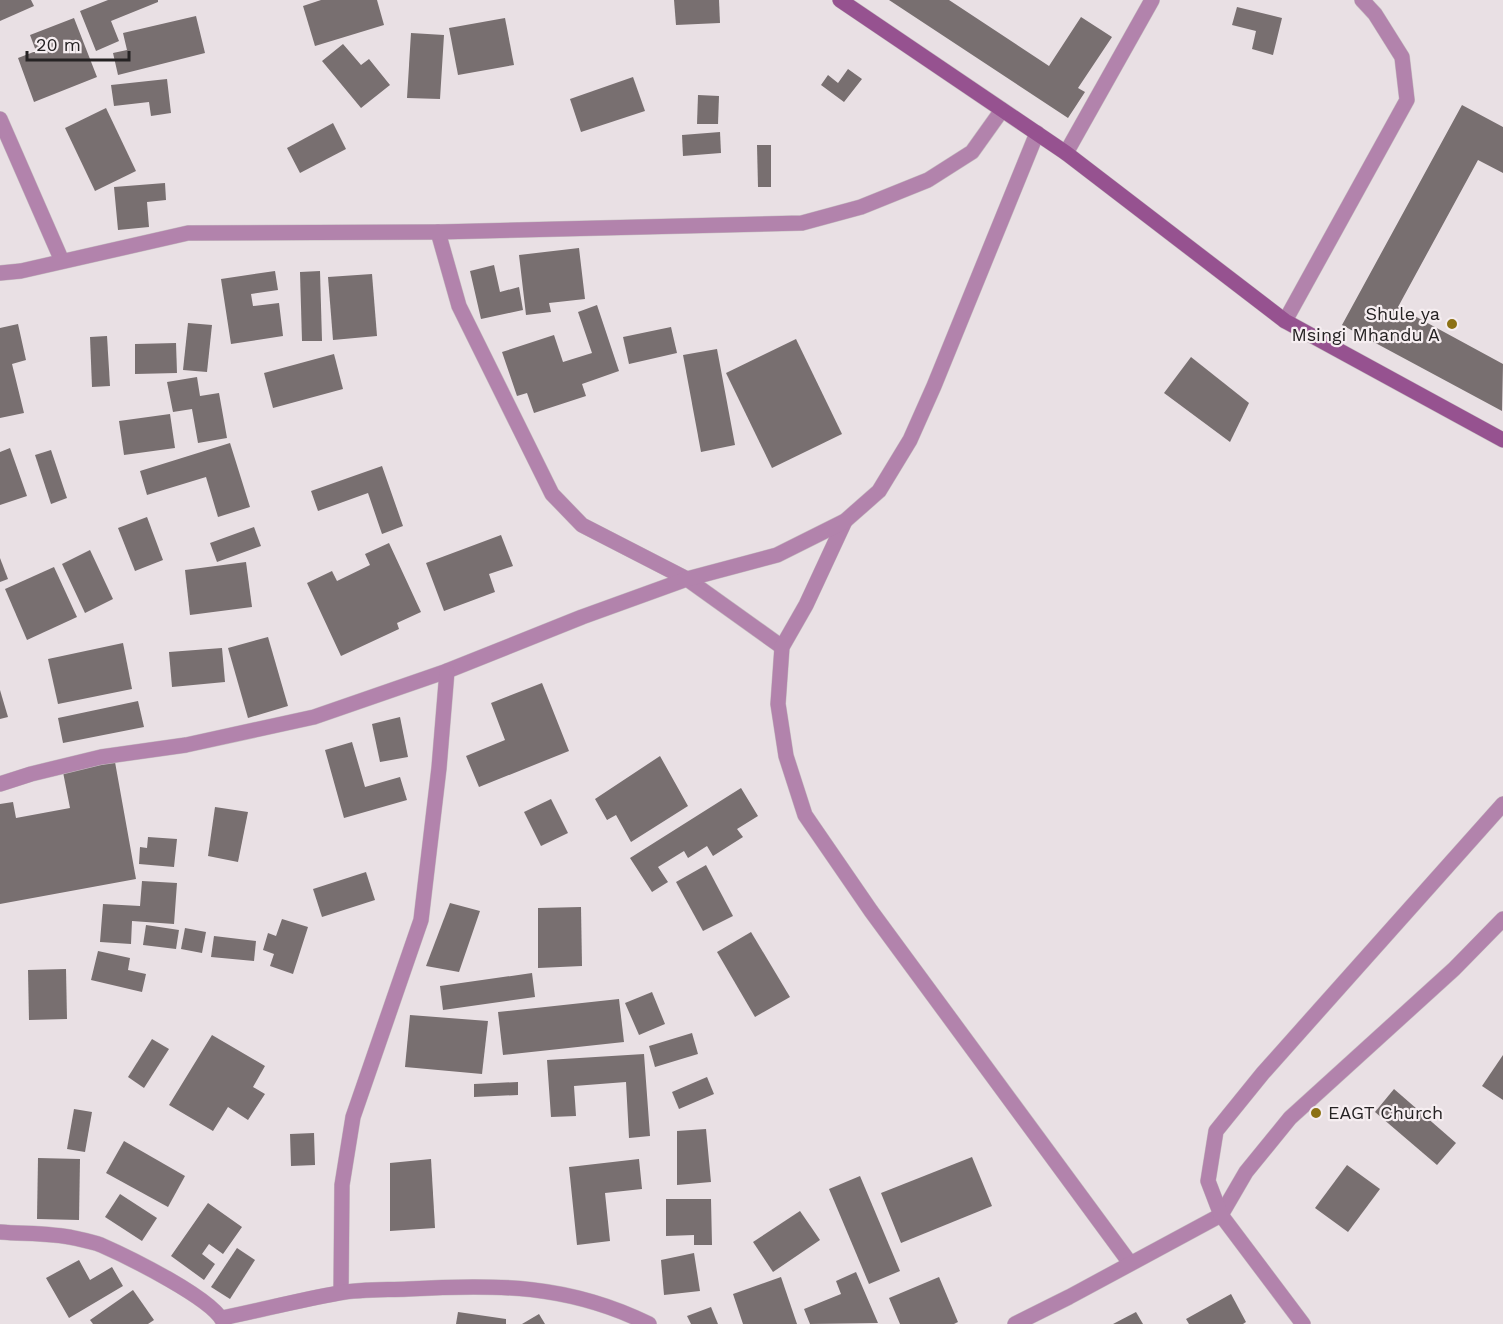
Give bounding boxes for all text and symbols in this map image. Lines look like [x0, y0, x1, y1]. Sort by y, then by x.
scale bar [27, 24, 129, 62]
text: 20 m [36, 34, 81, 55]
place label: Shule ya Msingi Mhandu A [1291, 303, 1440, 345]
marker: Shule ya Msingi Mhandu A [1445, 317, 1459, 331]
place label: EAGT Church [1328, 1102, 1443, 1123]
marker: EAGT Church [1309, 1106, 1323, 1120]

